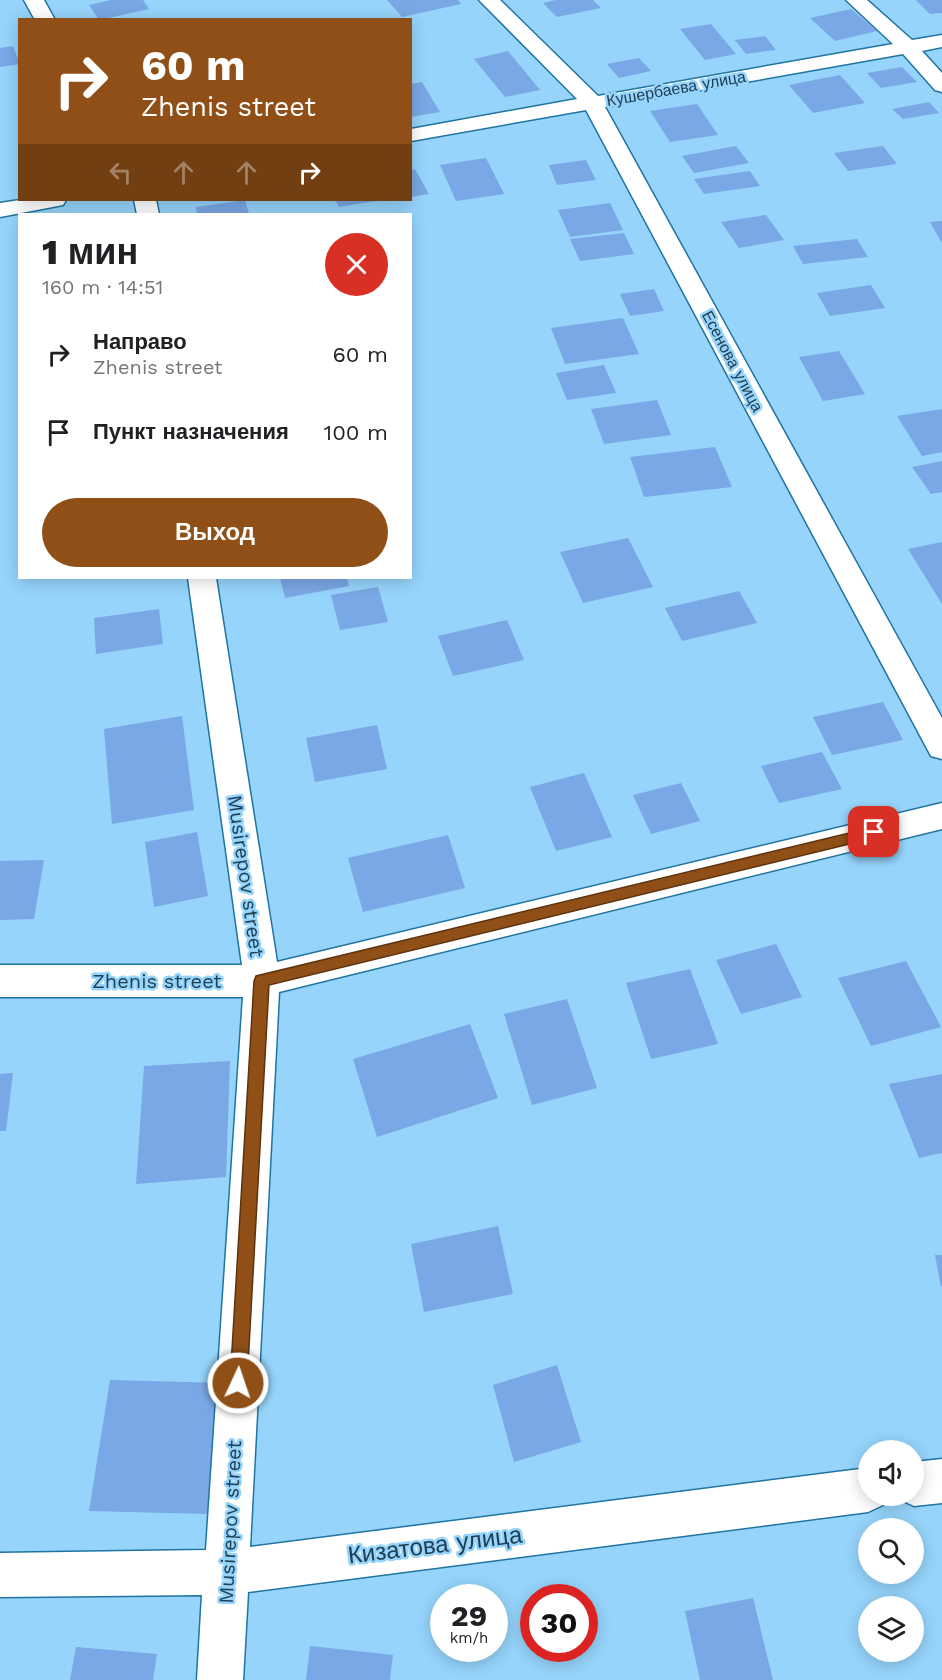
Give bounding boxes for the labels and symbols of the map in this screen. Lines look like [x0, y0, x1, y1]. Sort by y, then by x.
street label: Кушербаева улица [605, 67, 747, 110]
street label: Есенова улица [698, 307, 767, 415]
street label: Musirepov street [223, 793, 269, 959]
pin [848, 806, 899, 857]
street label: Zhenis street [92, 969, 222, 993]
position arrow [206, 1351, 270, 1415]
street label: Musirepov street [214, 1439, 246, 1604]
street label: Кизатова улица [346, 1520, 524, 1570]
speed limit sign: 30 [520, 1584, 598, 1662]

